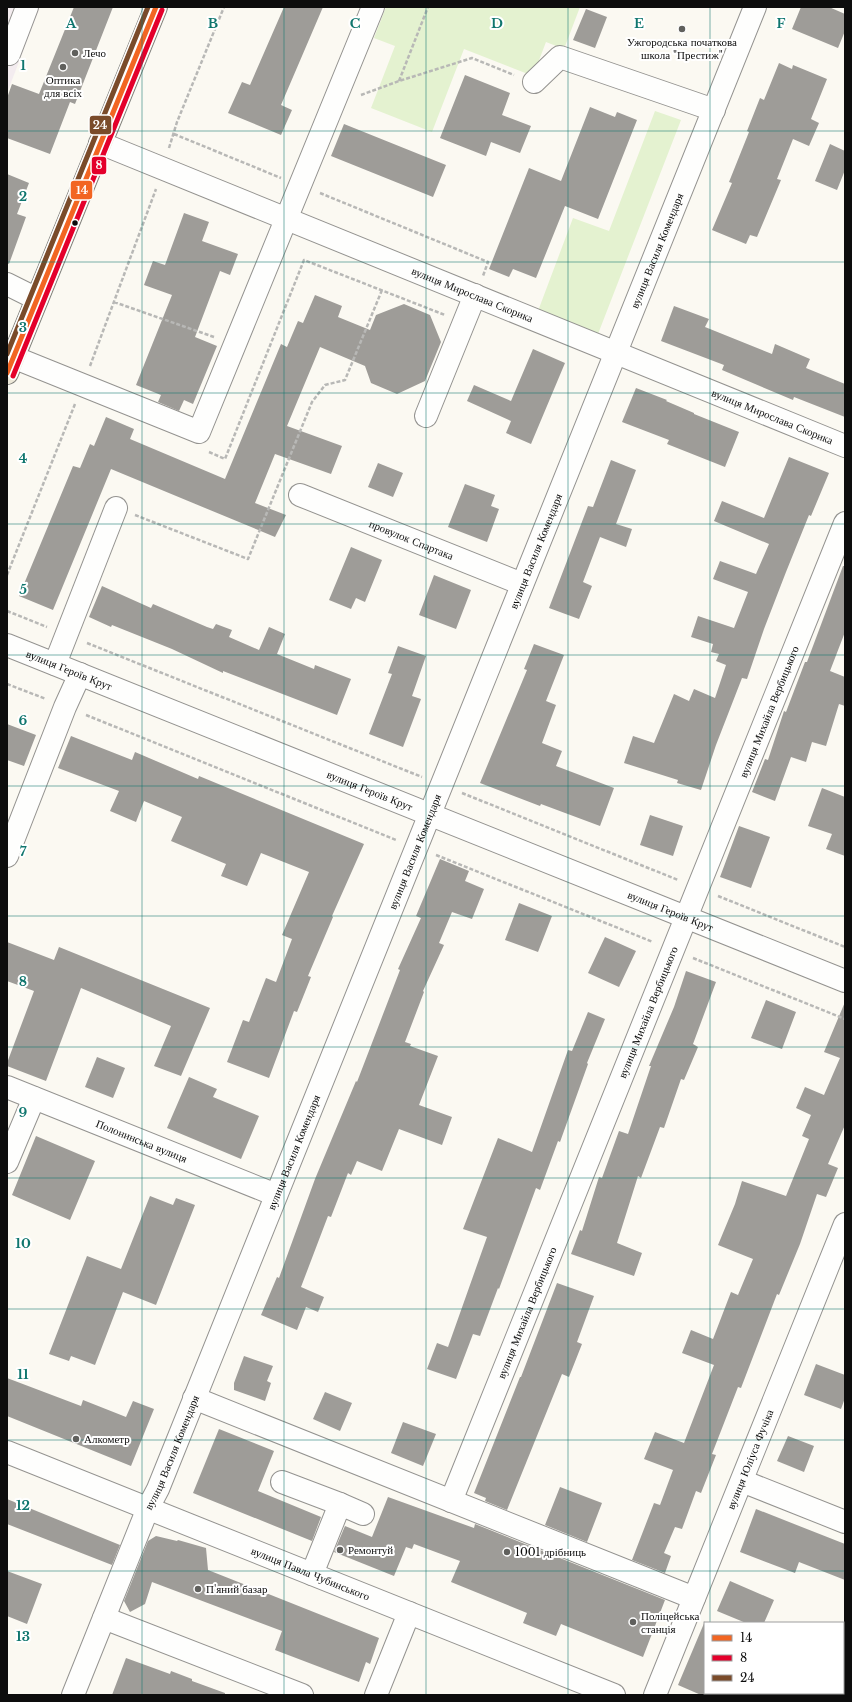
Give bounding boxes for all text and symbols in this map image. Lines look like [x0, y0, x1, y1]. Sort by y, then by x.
text: A [65, 15, 77, 32]
text: B [208, 15, 218, 32]
text: C [350, 15, 361, 32]
text: D [491, 15, 503, 32]
text: E [634, 15, 644, 32]
text: F [777, 15, 786, 32]
marker: Ужгородська початкова школа "Престиж" [677, 24, 687, 34]
place label: Ужгородська початкова школа "Престиж" [627, 35, 737, 62]
place label: Лечо [83, 46, 107, 60]
marker: Лечо [70, 48, 80, 58]
text: 1 [20, 57, 26, 74]
marker: Оптика для всіх [58, 62, 68, 72]
place label: Оптика для всіх [44, 73, 82, 100]
line badge: 24 [89, 115, 112, 135]
text: 24 [93, 118, 107, 132]
line badge: 8 [91, 156, 107, 175]
text: 8 [96, 158, 103, 172]
line badge: 14 [70, 180, 93, 200]
text: 14 [76, 183, 88, 197]
text: 2 [19, 188, 27, 205]
street label: вулиця Василя Комендаря [627, 191, 686, 310]
unlabelled marker [70, 218, 80, 228]
street label: вулиця Мирослава Скорика [410, 264, 535, 325]
text: 3 [19, 319, 27, 336]
street label: вулиця Мирослава Скорика [710, 386, 835, 448]
text: 4 [19, 450, 28, 467]
street label: вулиця Василя Комендаря [506, 492, 565, 611]
street label: провулок Спартака [367, 516, 456, 563]
text: 5 [19, 581, 27, 598]
street label: вулиця Михайла Вербицького [736, 643, 802, 780]
street label: вулиця Героїв Крут [24, 646, 114, 693]
text: 6 [19, 712, 28, 729]
street label: вулиця Героїв Крут [325, 767, 415, 814]
street label: вулиця Василя Комендаря [385, 792, 444, 911]
text: 7 [20, 843, 27, 860]
street label: вулиця Героїв Крут [626, 888, 716, 935]
street label: вулиця Михайла Вербицького [615, 944, 681, 1080]
text: 8 [19, 973, 27, 990]
street label: вулиця Василя Комендаря [264, 1093, 323, 1212]
text: 9 [19, 1104, 28, 1121]
street label: Полонинська вулиця [94, 1116, 189, 1166]
text: 10 [15, 1235, 31, 1252]
street label: вулиця Михайла Вербицького [494, 1244, 560, 1381]
text: 11 [17, 1366, 29, 1383]
street label: вулиця Василя Комендаря [141, 1393, 202, 1512]
street label: вулиця Юліуса Фучіка [724, 1407, 776, 1511]
place label: Алкометр [84, 1432, 130, 1446]
marker: Алкометр [71, 1434, 81, 1444]
text: 12 [16, 1497, 30, 1514]
street label: вулиця Павла Чубинського [249, 1543, 372, 1604]
place label: Ремонтуй [348, 1543, 393, 1557]
marker: Ремонтуй [335, 1545, 345, 1555]
place label: 1001 дрібниць [515, 1545, 586, 1559]
marker: 1001 дрібниць [502, 1547, 512, 1557]
place label: П'яний базар [206, 1582, 268, 1596]
marker: П'яний базар [193, 1584, 203, 1594]
place label: Поліцейська станція [641, 1609, 700, 1636]
marker: Поліцейська станція [628, 1617, 638, 1627]
legend [704, 1622, 844, 1694]
text: 13 [16, 1628, 30, 1645]
text: 14 [740, 1630, 752, 1645]
text: 8 [740, 1650, 747, 1665]
text: 24 [740, 1670, 754, 1685]

